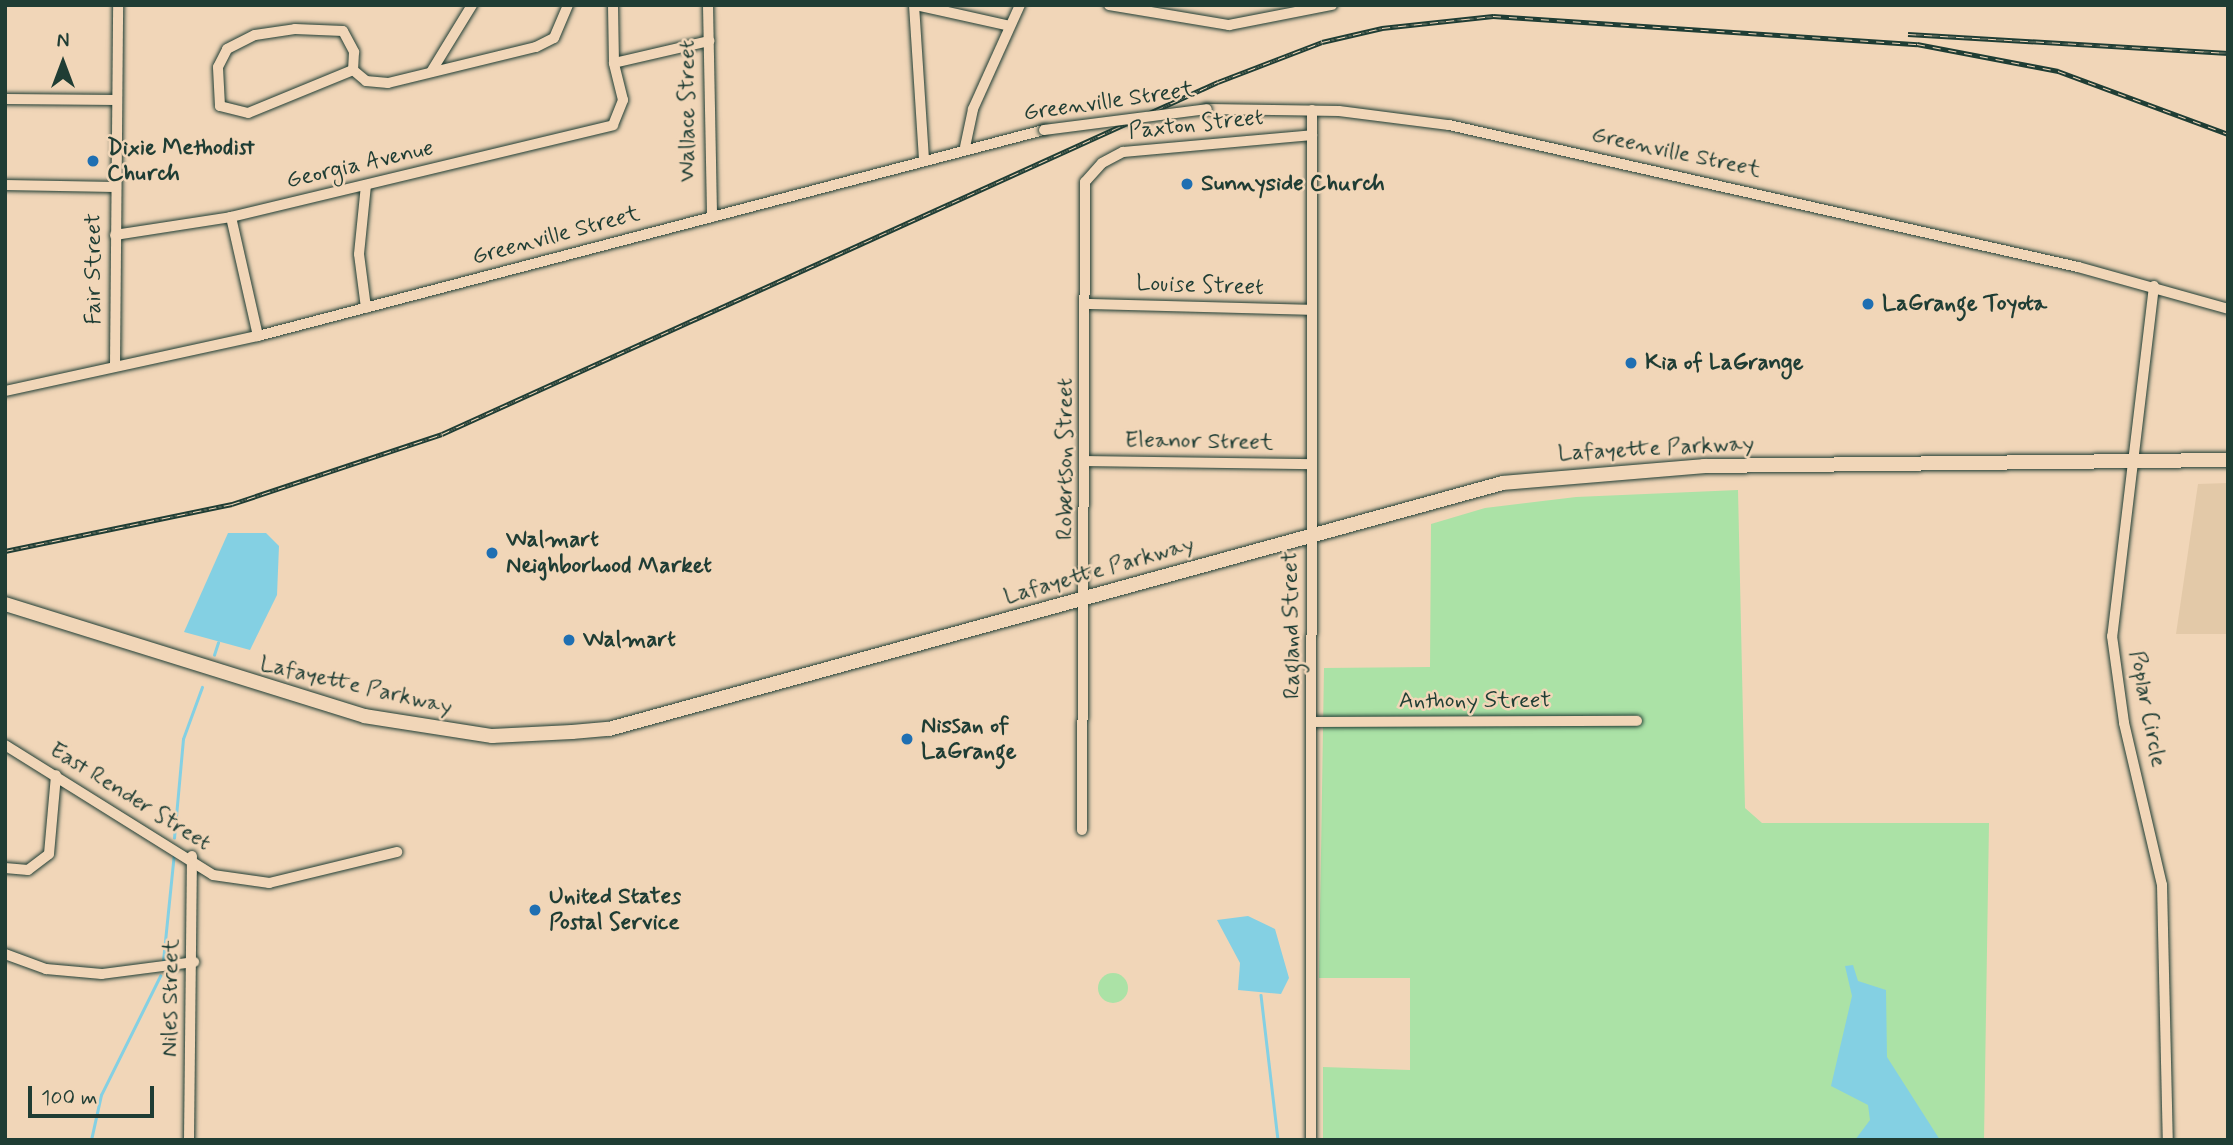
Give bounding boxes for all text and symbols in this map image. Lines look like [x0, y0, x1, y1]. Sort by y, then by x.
north arrow [28, 28, 98, 98]
text: N [57, 29, 69, 54]
street label: Wallace Street [674, 38, 702, 184]
street label: Greenville Street [1022, 76, 1196, 128]
street label: Paxton Street [1125, 104, 1267, 146]
street label: Greenville Street [1589, 122, 1763, 184]
place label: Dixie Methodist Church [107, 134, 255, 188]
street label: Georgia Avenue [282, 134, 438, 196]
marker: Dixie Methodist Church [85, 153, 101, 169]
place label: Sunnyside Church [1201, 170, 1383, 198]
marker: Sunnyside Church [1179, 176, 1195, 192]
street label: Greenville Street [469, 200, 643, 272]
street label: Fair Street [80, 214, 108, 324]
street label: Louise Street [1134, 270, 1266, 302]
place label: LaGrange Toyota [1882, 290, 2048, 318]
marker: LaGrange Toyota [1860, 296, 1876, 312]
place label: Kia of LaGrange [1645, 349, 1805, 377]
marker: Kia of LaGrange [1623, 355, 1639, 371]
street label: Robertson Street [1052, 376, 1080, 542]
street label: Eleanor Street [1124, 427, 1274, 457]
street label: Lafayette Parkway [1559, 430, 1753, 468]
place label: Walmart Neighborhood Market [506, 526, 715, 580]
street label: Lafayette Parkway [1002, 531, 1196, 611]
marker: Walmart Neighborhood Market [484, 545, 500, 561]
street label: Ragland Street [1277, 551, 1307, 699]
place label: Walmart [583, 626, 676, 654]
marker: Walmart [561, 632, 577, 648]
street label: Poplar Circle [2122, 648, 2172, 770]
street label: Lafayette Parkway [259, 651, 453, 721]
street label: Anthony Street [1399, 687, 1551, 715]
place label: Nissan of LaGrange [921, 712, 1017, 766]
marker: Nissan of LaGrange [899, 731, 915, 747]
street label: East Render Street [43, 735, 217, 859]
place label: United States Postal Service [549, 883, 681, 937]
marker: United States Postal Service [527, 902, 543, 918]
street label: Niles Street [156, 939, 186, 1057]
scale bar [32, 1072, 158, 1116]
text: 100 m [41, 1084, 97, 1112]

